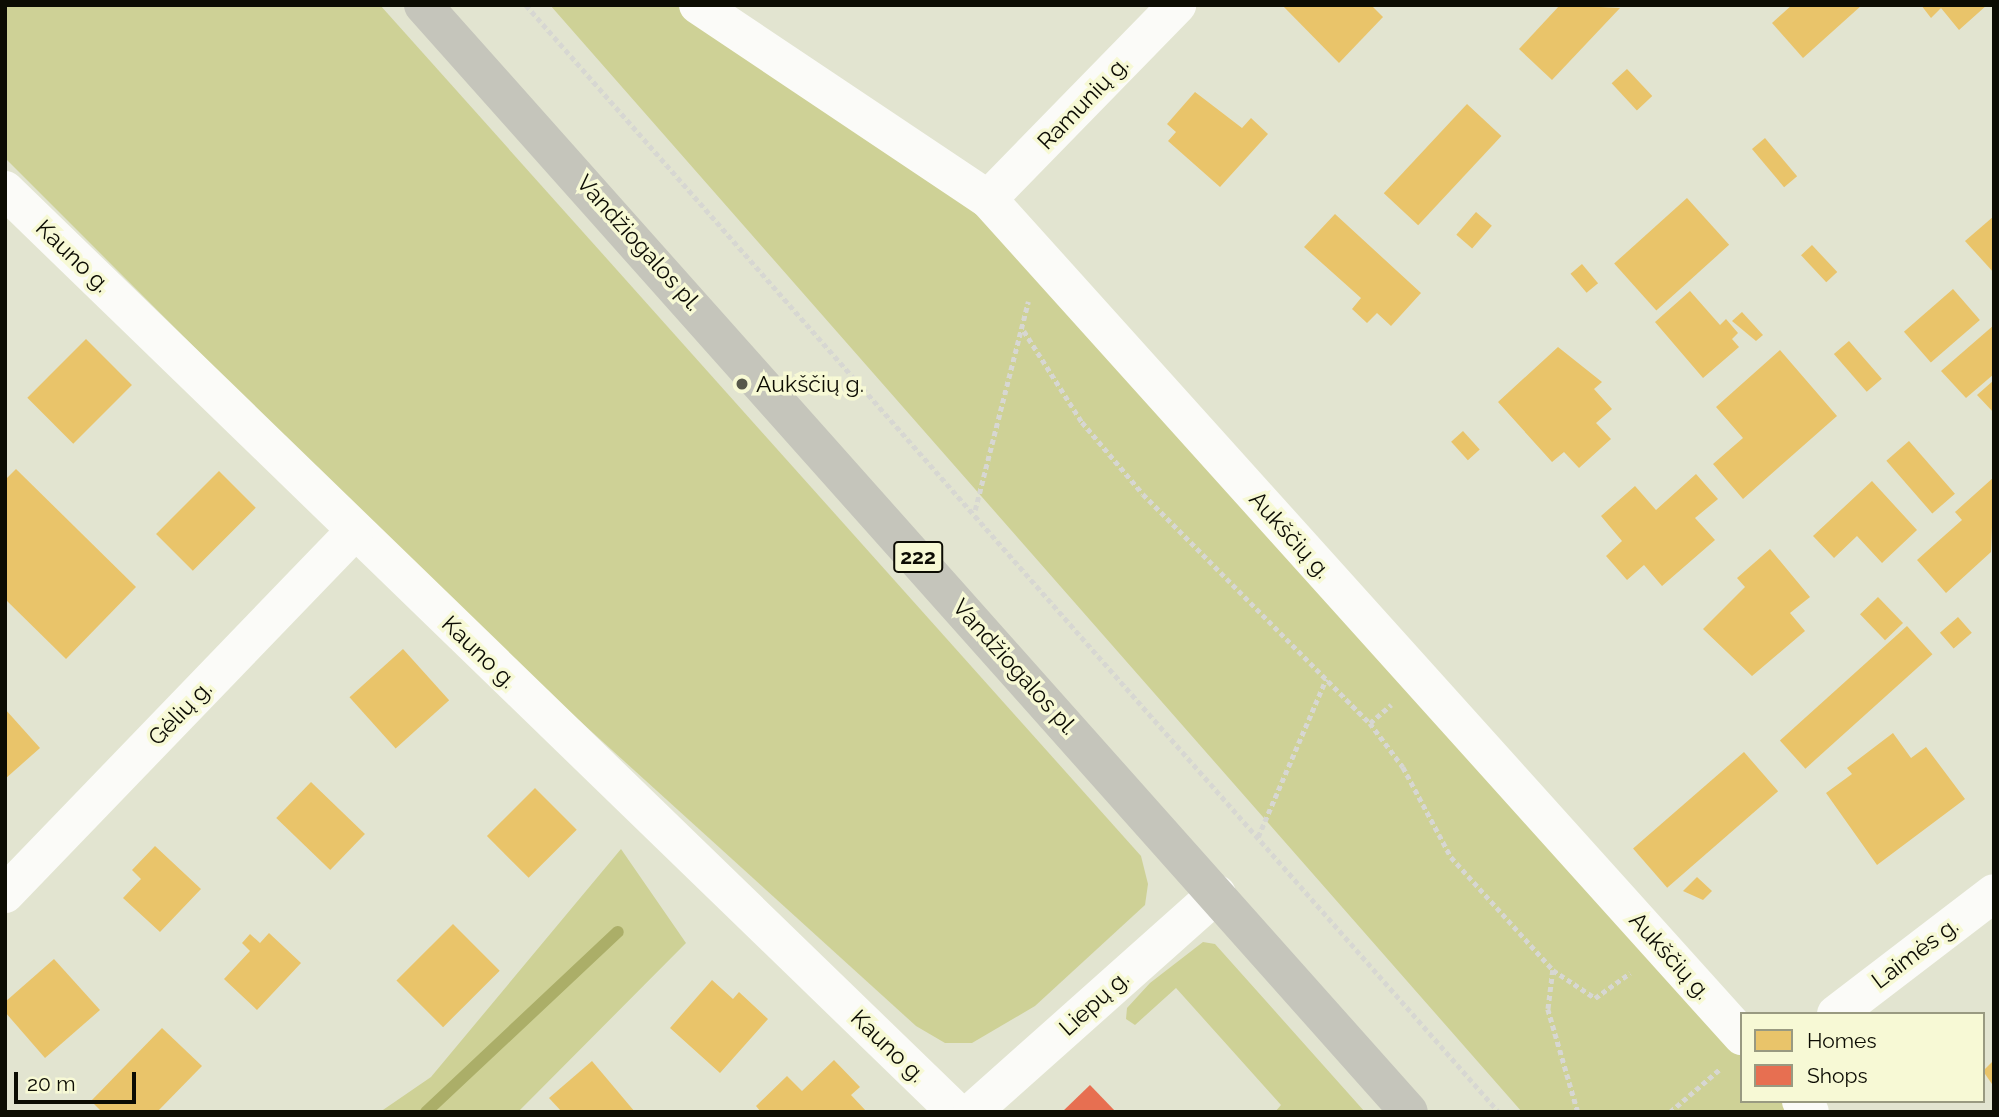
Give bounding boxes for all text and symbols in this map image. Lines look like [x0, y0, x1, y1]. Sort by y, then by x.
street label: Ramunių g. [1032, 51, 1134, 155]
street label: Vandžiogalos pl. [571, 169, 707, 317]
street label: Kauno g. [30, 214, 116, 298]
place label: Aukščių g. [756, 370, 864, 398]
marker: Aukščių g. [734, 376, 750, 392]
street label: Aukščių g. [1244, 486, 1336, 584]
road number: 222 [892, 540, 944, 574]
street label: Vandžiogalos pl. [947, 593, 1083, 741]
street label: Kauno g. [436, 610, 522, 694]
street label: Gėlių g. [143, 675, 217, 751]
street label: Aukščių g. [1624, 907, 1716, 1005]
street label: Laimės g. [1866, 912, 1964, 994]
street label: Liepų g. [1053, 965, 1135, 1041]
street label: Kauno g. [845, 1004, 931, 1088]
legend [1740, 1012, 1985, 1103]
text: Homes [1807, 1028, 1877, 1053]
scale bar [18, 1058, 140, 1102]
text: Shops [1807, 1063, 1868, 1088]
text: 20 m [27, 1071, 75, 1096]

